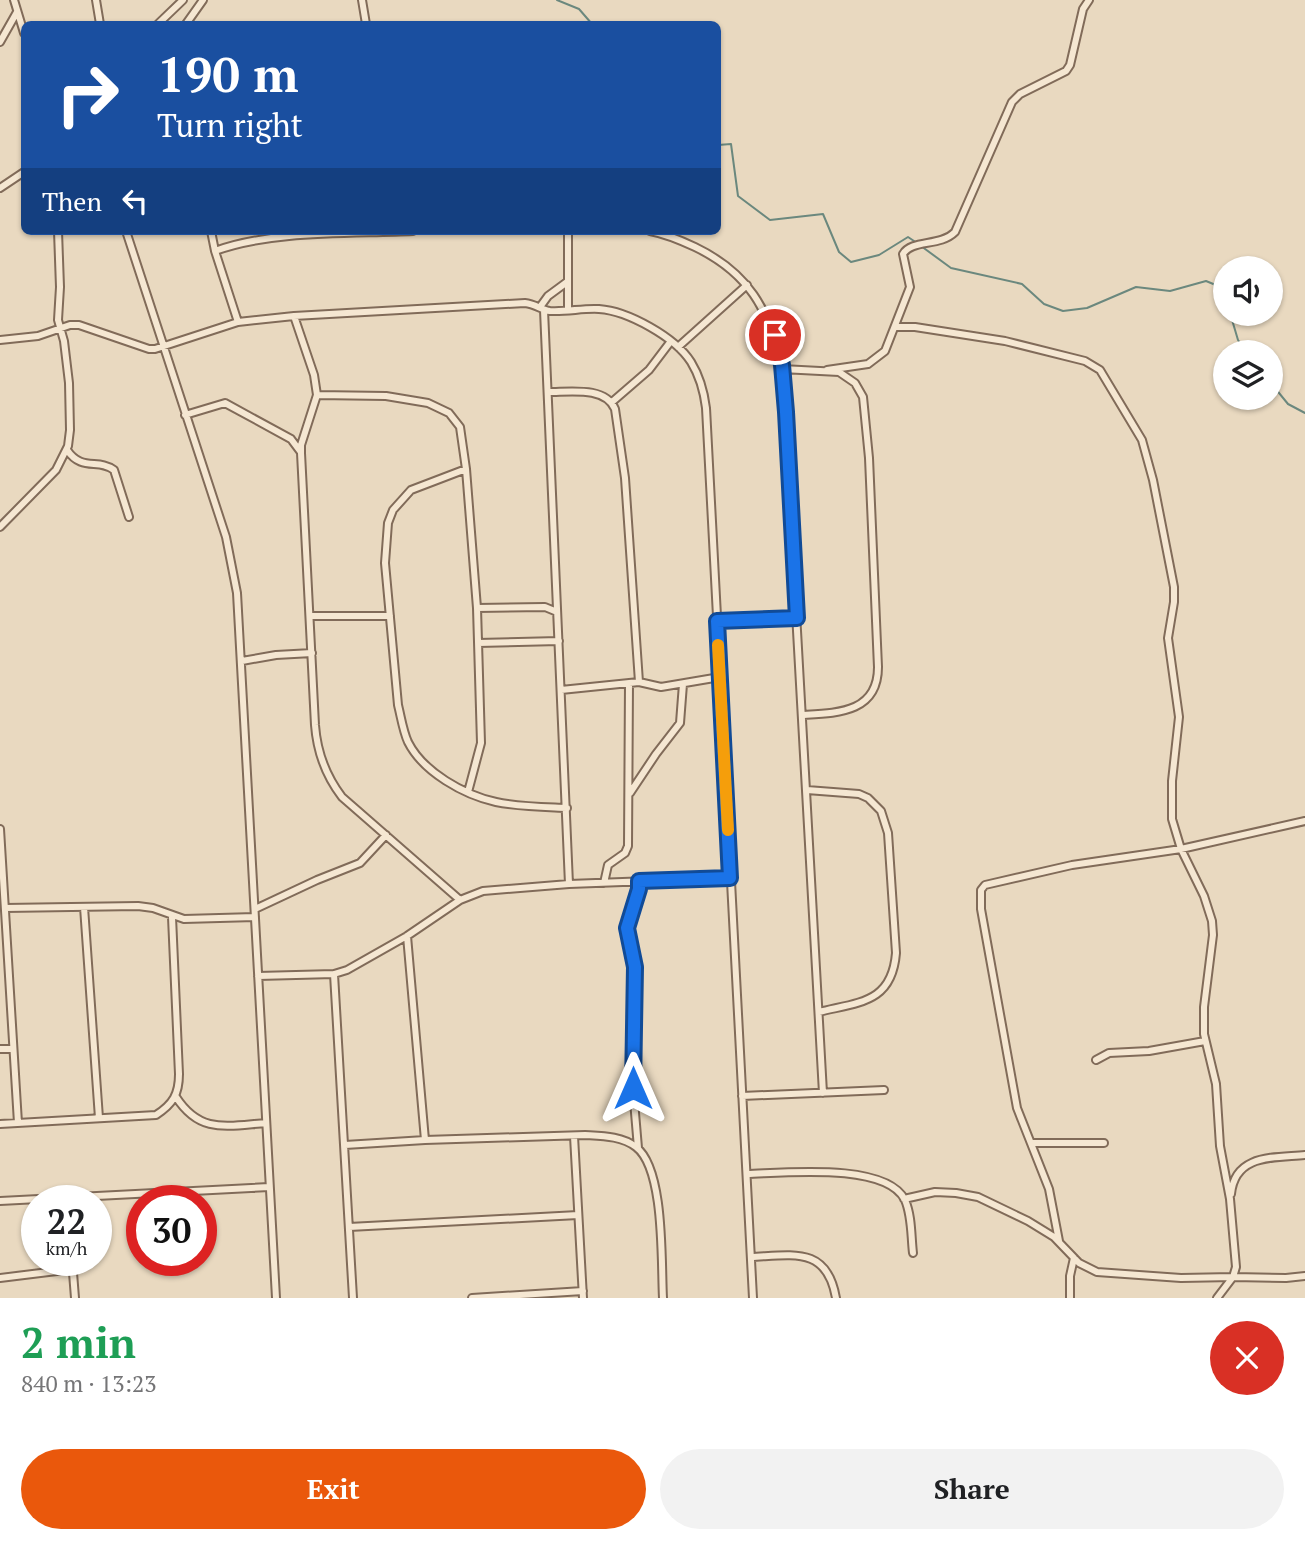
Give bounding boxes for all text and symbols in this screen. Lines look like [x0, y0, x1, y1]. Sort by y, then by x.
text: 190 m [157, 41, 299, 106]
icon: right [42, 49, 133, 140]
text: Turn right [157, 104, 303, 146]
icon: left [116, 182, 154, 220]
text: Then [42, 184, 102, 218]
map controls [1213, 256, 1283, 410]
button: sound [1213, 256, 1283, 326]
pin [745, 305, 805, 365]
icon: arrive [756, 316, 794, 354]
button: layers [1213, 340, 1283, 410]
position arrow [596, 1051, 670, 1125]
speed limit sign: 30 [126, 1185, 217, 1276]
text: 22 [47, 1198, 86, 1244]
text: km/h [46, 1236, 87, 1260]
text: 2 min [21, 1314, 136, 1370]
button: close [1210, 1321, 1284, 1395]
text: 840 m · 13:23 [21, 1368, 156, 1399]
button: Exit [21, 1449, 646, 1529]
button: Share [660, 1449, 1284, 1529]

